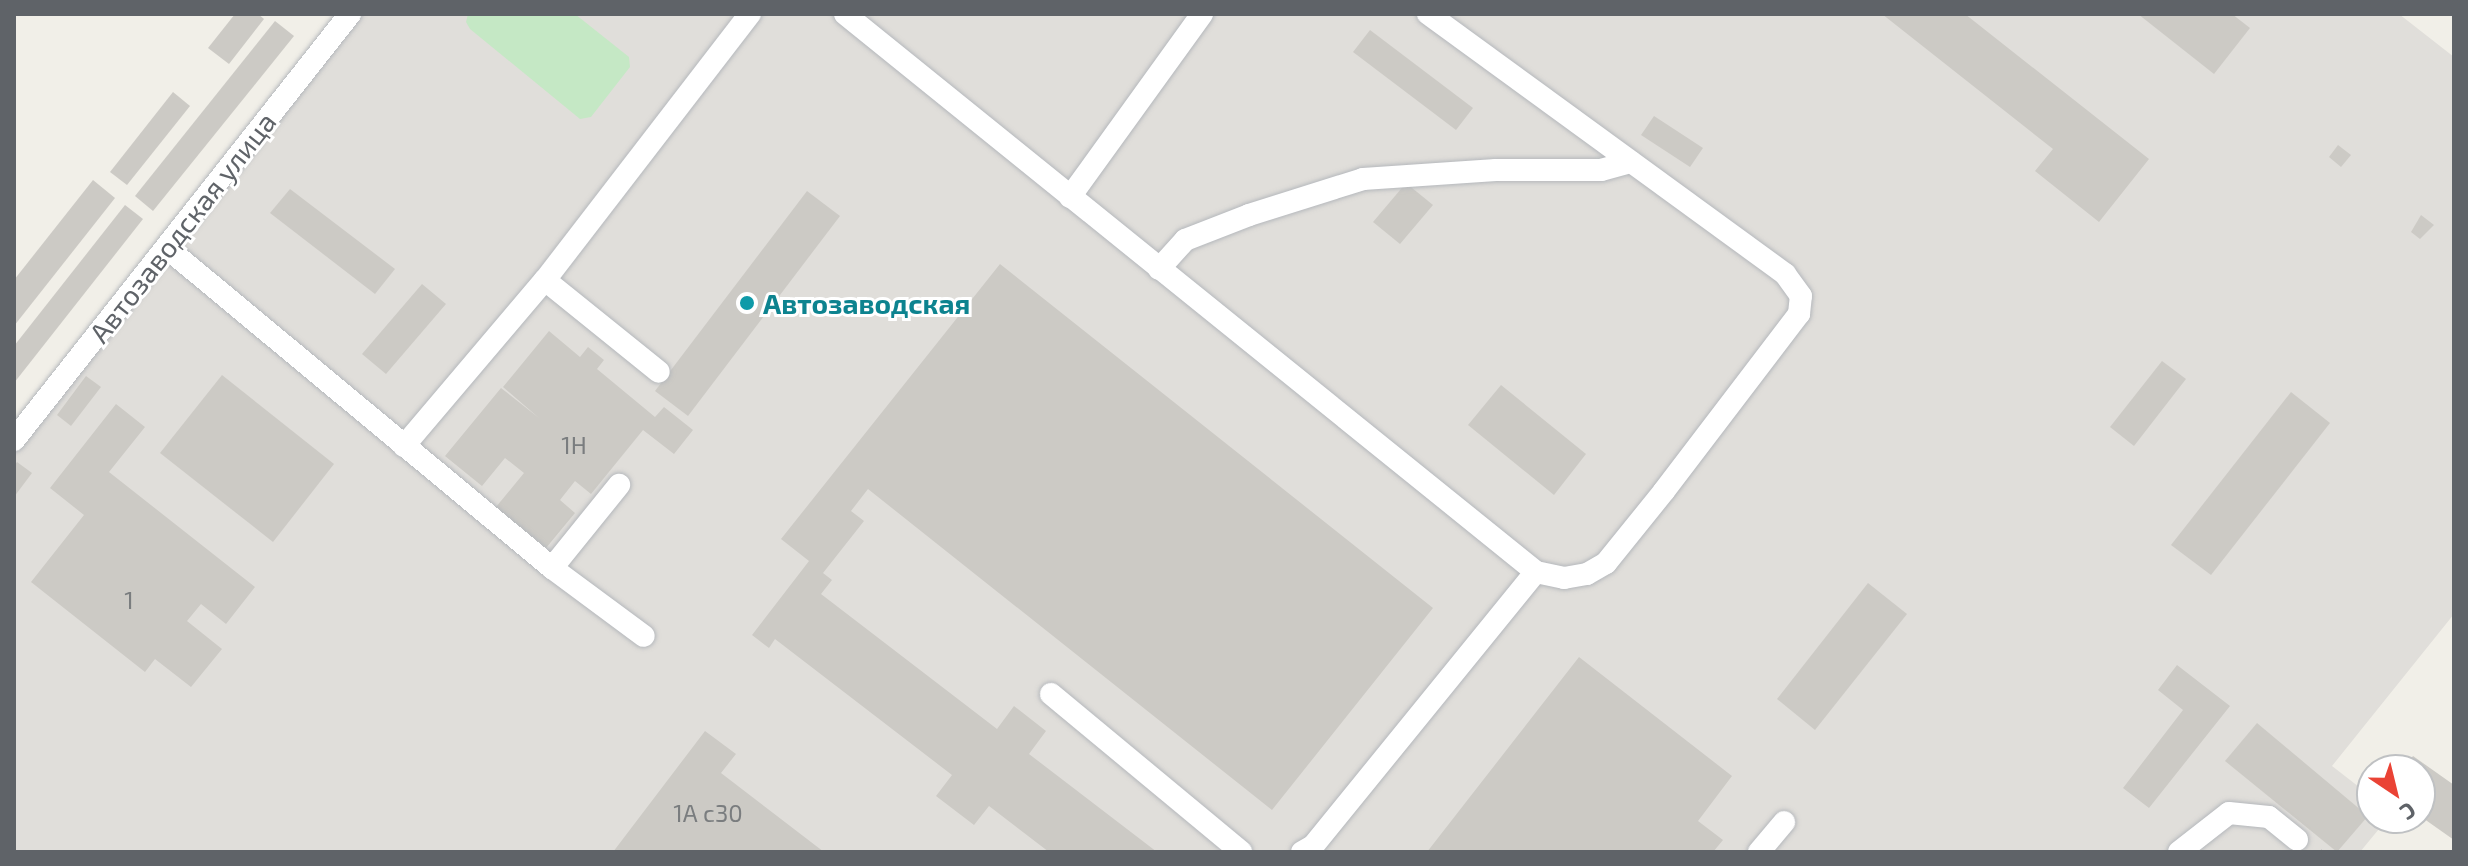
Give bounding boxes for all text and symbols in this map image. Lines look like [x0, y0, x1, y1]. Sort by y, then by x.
street label: Автозаводская улица [82, 105, 282, 349]
place label: Автозаводская [763, 286, 970, 320]
marker: Автозаводская [738, 294, 756, 312]
house number: 1Н [561, 431, 587, 459]
house number: 1 [124, 586, 134, 614]
north arrow [2356, 754, 2436, 834]
text: С [2396, 798, 2421, 826]
house number: 1А с30 [673, 799, 743, 827]

